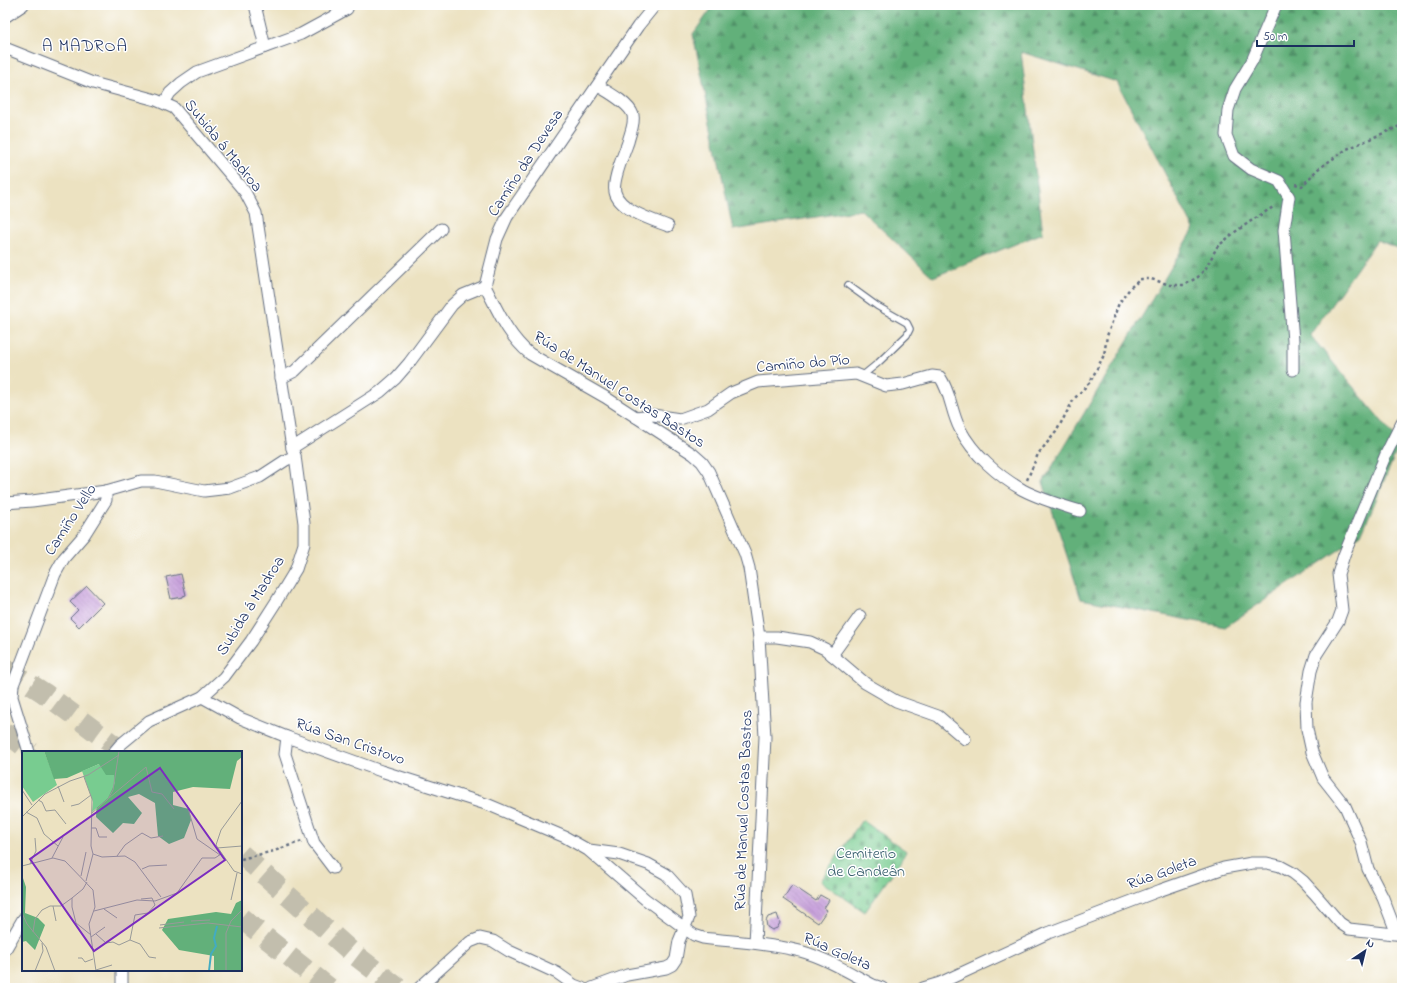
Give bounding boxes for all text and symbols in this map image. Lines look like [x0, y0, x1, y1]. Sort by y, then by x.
scale bar [1257, 22, 1354, 48]
text: 50 m [1263, 28, 1287, 46]
district label: A MADROA [42, 34, 128, 59]
street label: Subida á Madroa [178, 94, 268, 198]
street label: Camiño da Devesa [482, 104, 570, 222]
street label: Rúa de Manuel Costas Bastos [528, 325, 710, 455]
street label: Camiño do Pío [755, 348, 851, 380]
street label: Camiño Vello [39, 479, 103, 561]
street label: Subida á Madroa [211, 551, 291, 661]
street label: Rúa de Manuel Costas Bastos [729, 709, 759, 911]
street label: Rúa San Cristovo [292, 712, 408, 772]
inset map [22, 751, 242, 971]
park label: Cemiterio de Candeán [827, 842, 905, 884]
street label: Rúa Goleta [1124, 849, 1200, 897]
street label: Rúa Goleta [799, 926, 875, 978]
north arrow [1345, 931, 1385, 971]
text: N [1363, 935, 1378, 952]

